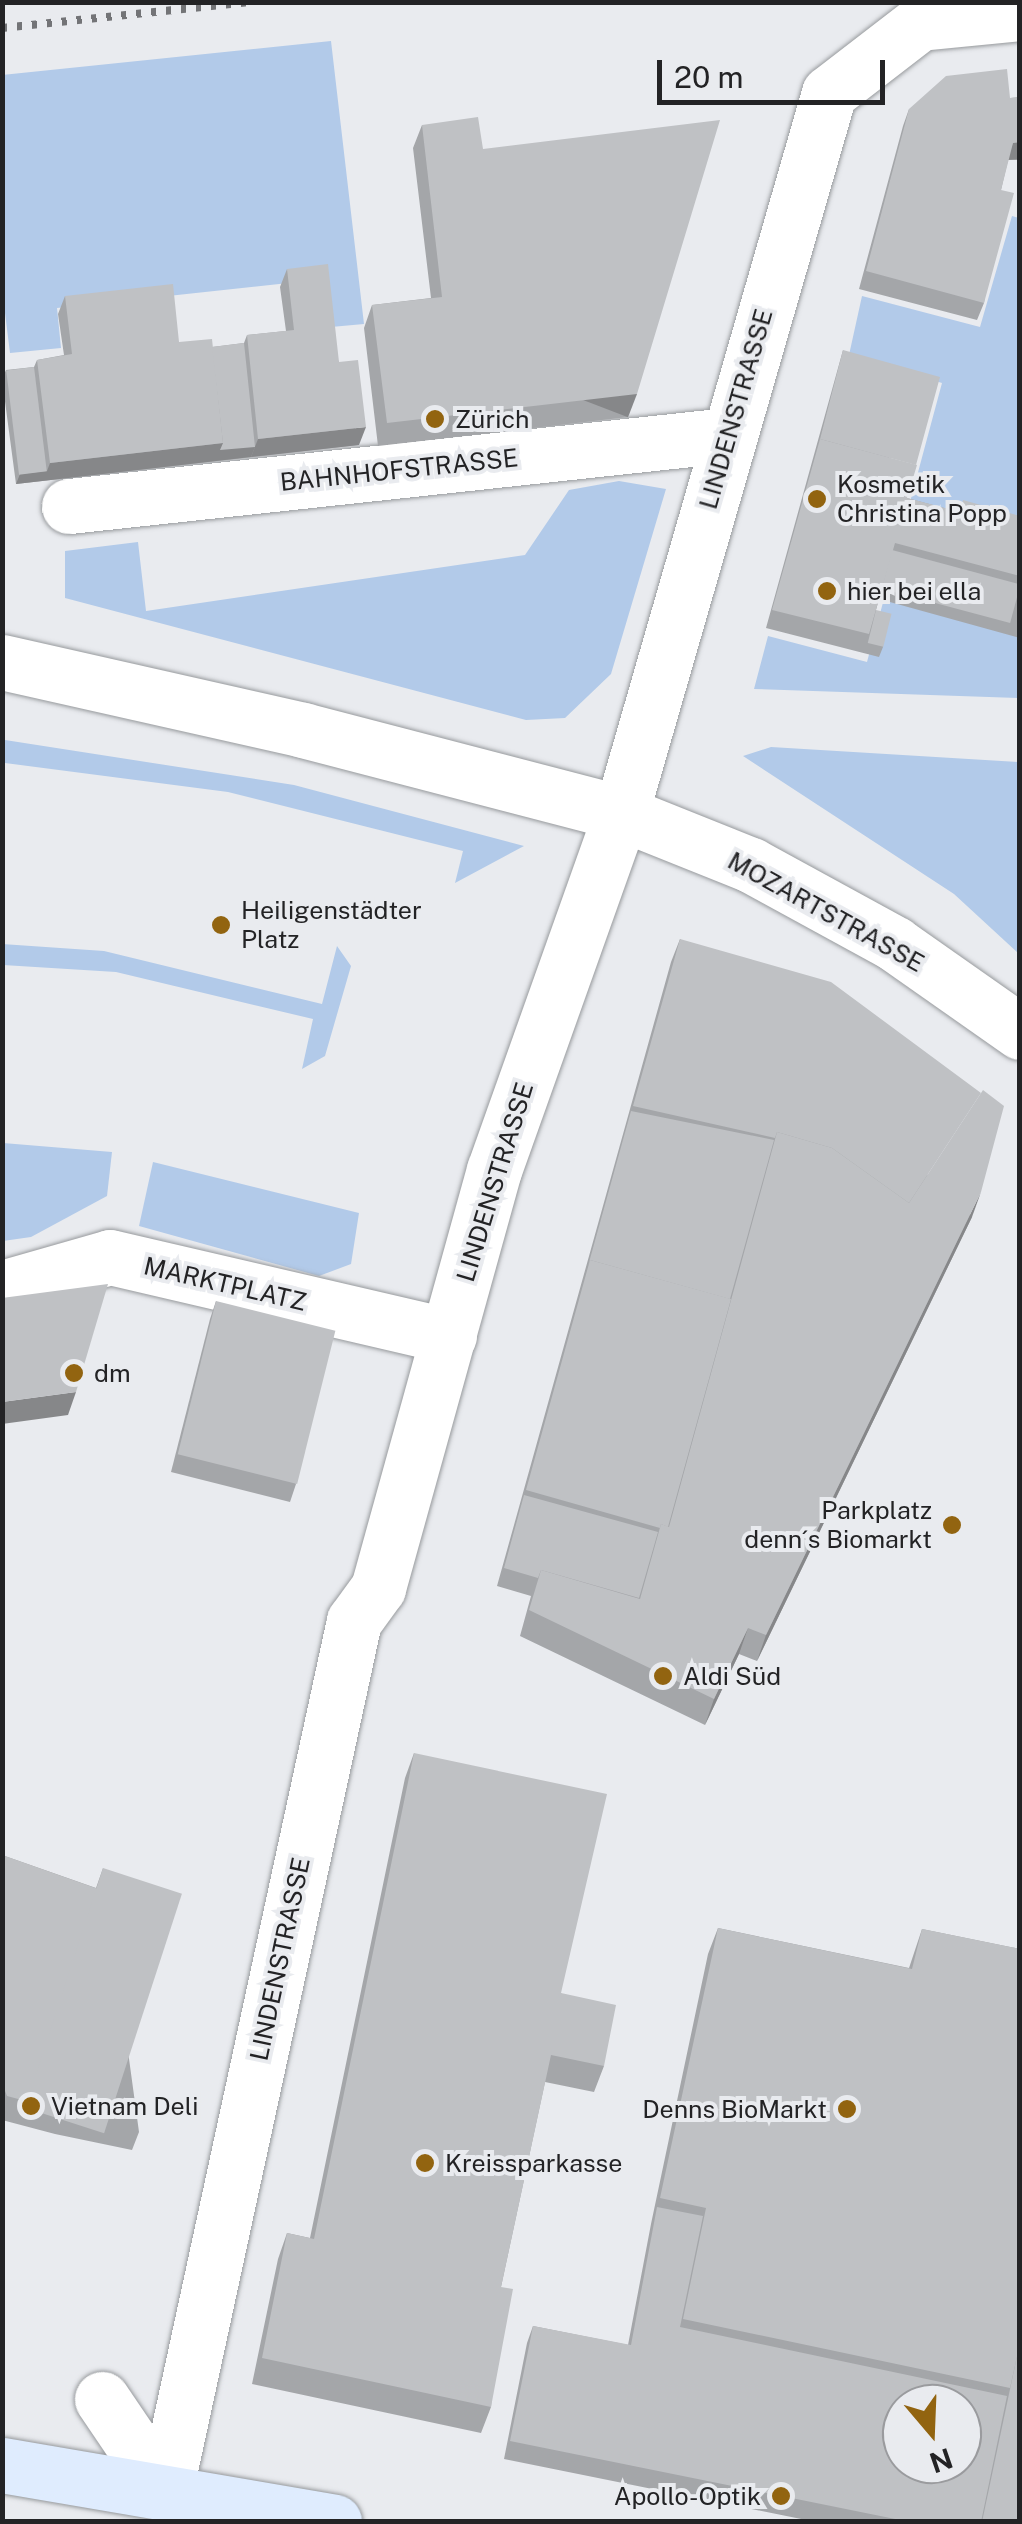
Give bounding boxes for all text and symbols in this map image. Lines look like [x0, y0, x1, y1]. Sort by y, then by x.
scale bar [662, 40, 890, 102]
text: 20 m [674, 59, 743, 95]
street label: LINDENSTRASSE [693, 305, 779, 513]
place label: Zürich [455, 404, 529, 434]
marker: Zürich [424, 408, 446, 430]
street label: BAHNHOFSTRASSE [279, 443, 519, 497]
place label: Kosmetik Christina Popp [837, 470, 1007, 529]
marker: Kosmetik Christina Popp [806, 488, 828, 510]
place label: hier bei ella [847, 576, 982, 606]
marker: hier bei ella [816, 580, 838, 602]
street label: MOZARTSTRASSE [723, 846, 929, 978]
place label: Heiligenstädter Platz [241, 896, 422, 955]
marker: Heiligenstädter Platz [210, 914, 232, 936]
street label: LINDENSTRASSE [450, 1079, 540, 1285]
street label: MARKTPLATZ [141, 1251, 309, 1317]
place label: dm [94, 1358, 131, 1388]
marker: dm [63, 1362, 85, 1384]
place label: Parkplatz denn´s Biomarkt [744, 1496, 932, 1555]
marker: Parkplatz denn´s Biomarkt [941, 1514, 963, 1536]
place label: Aldi Süd [683, 1661, 781, 1691]
marker: Aldi Süd [652, 1665, 674, 1687]
street label: LINDENSTRASSE [244, 1855, 316, 2063]
place label: Vietnam Deli [51, 2091, 198, 2121]
place label: Denns BioMarkt [642, 2094, 827, 2124]
marker: Vietnam Deli [20, 2095, 42, 2117]
marker: Denns BioMarkt [836, 2098, 858, 2120]
place label: Kreissparkasse [445, 2148, 622, 2178]
marker: Kreissparkasse [414, 2152, 436, 2174]
north arrow [882, 2384, 982, 2484]
text: N [926, 2442, 957, 2480]
place label: Apollo-Optik [614, 2481, 761, 2511]
marker: Apollo-Optik [770, 2485, 792, 2507]

